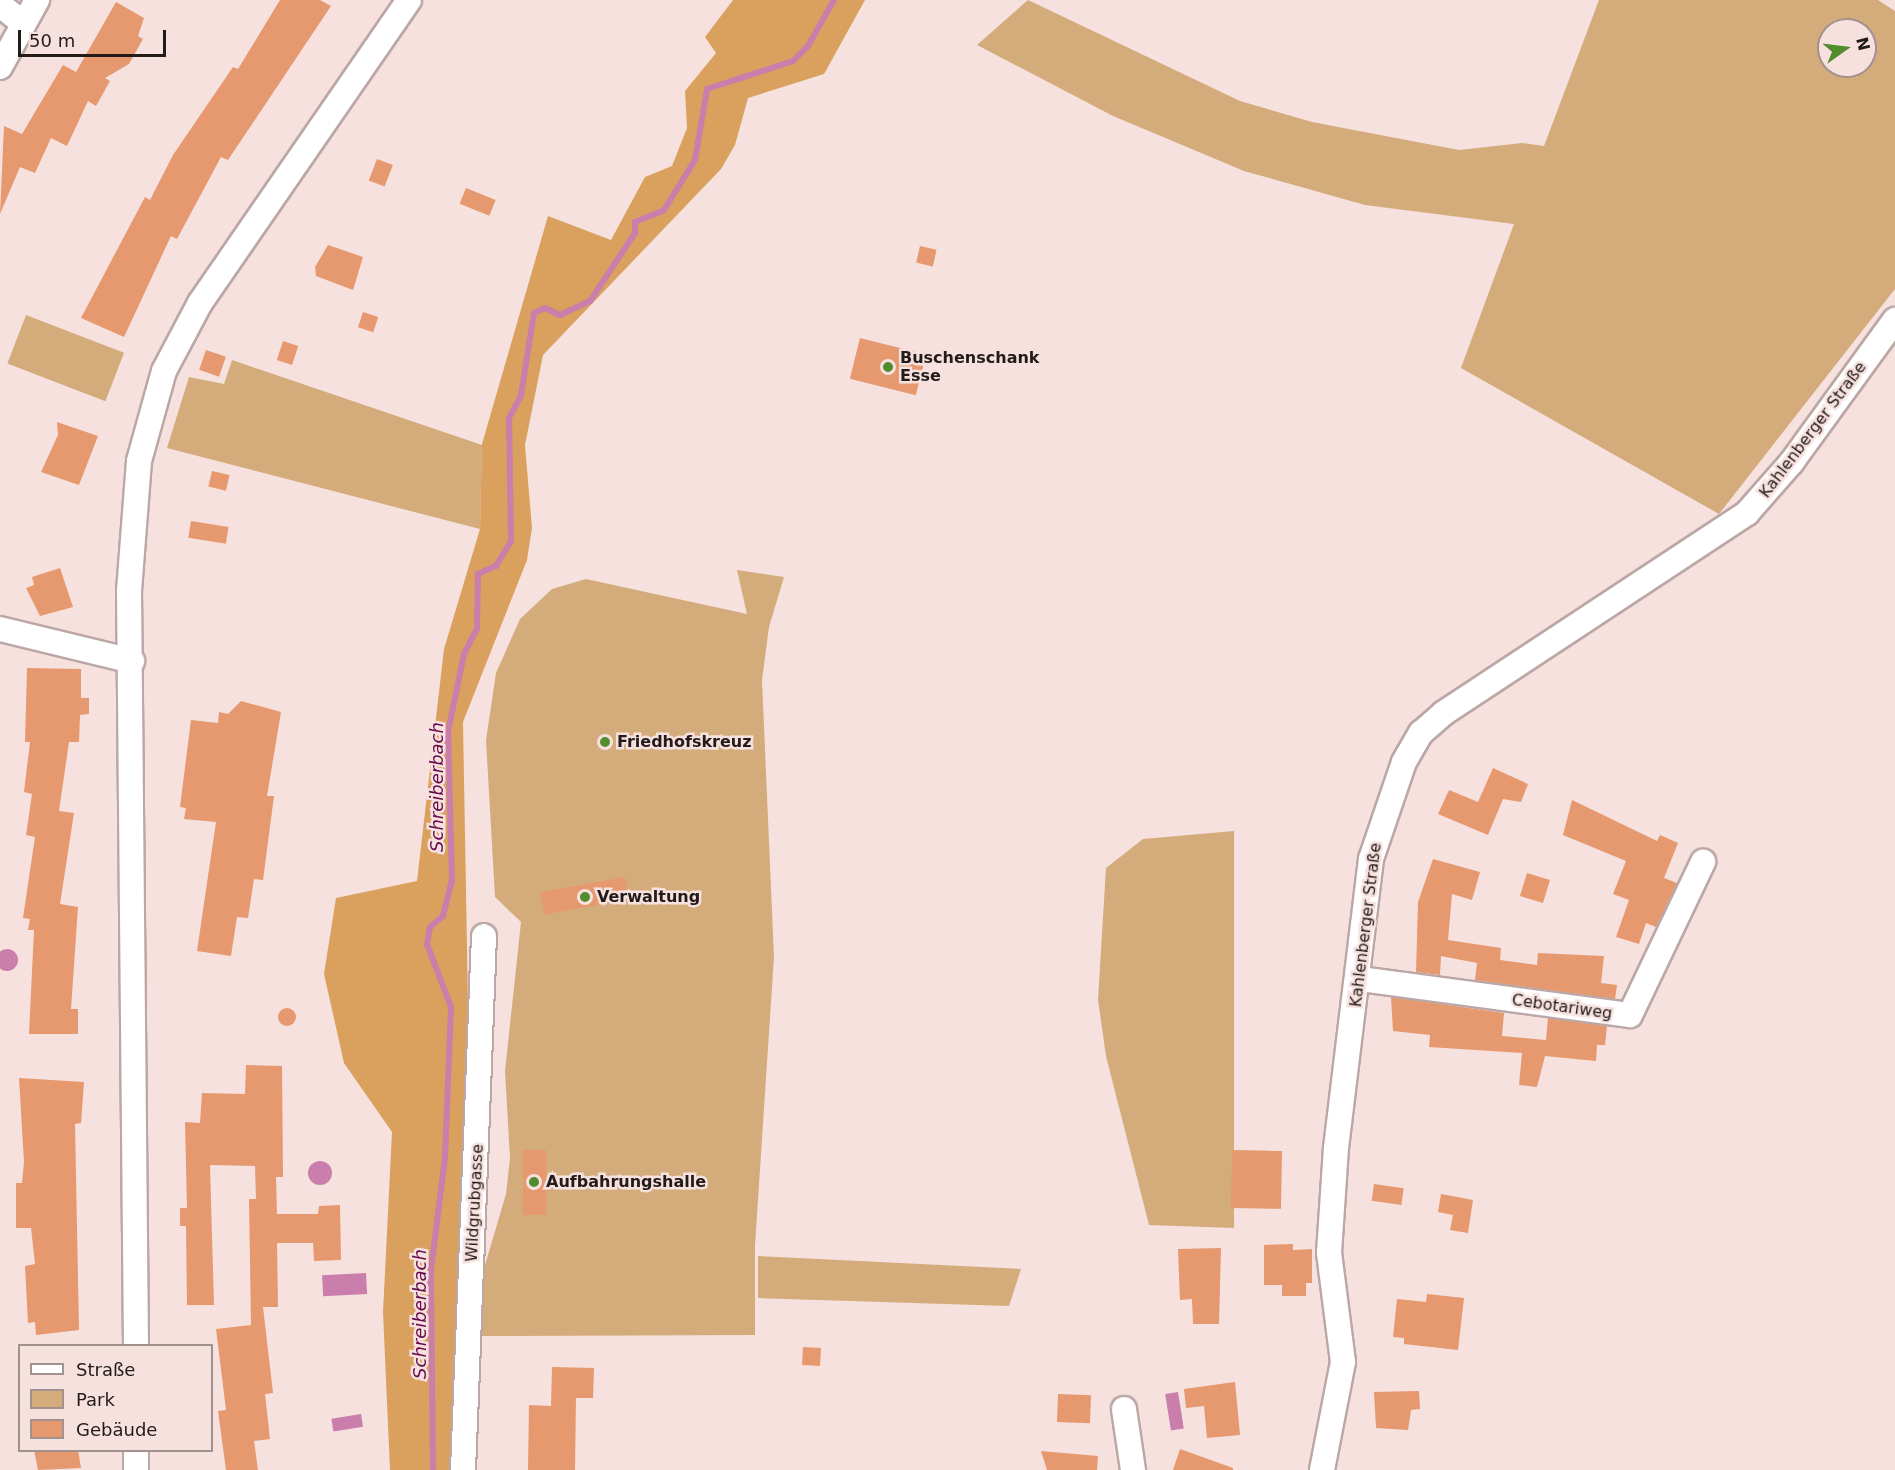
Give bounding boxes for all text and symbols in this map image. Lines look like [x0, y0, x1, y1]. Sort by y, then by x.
scale bar [21, 18, 170, 56]
north arrow [1817, 18, 1877, 78]
text: 50 m [29, 30, 75, 51]
text: N [1852, 35, 1874, 53]
place label: Buschenschank Esse [900, 348, 1039, 386]
street label: Kahlenberger Straße [1756, 358, 1870, 502]
marker: Buschenschank Esse [881, 360, 895, 374]
water label: Schreiberbach [426, 722, 448, 852]
place label: Friedhofskreuz [617, 732, 752, 752]
marker: Friedhofskreuz [598, 735, 612, 749]
street label: Kahlenberger Straße [1346, 842, 1386, 1008]
place label: Verwaltung [597, 887, 700, 907]
marker: Verwaltung [578, 890, 592, 904]
street label: Cebotariweg [1511, 990, 1613, 1024]
street label: Wildgrubgasse [462, 1144, 488, 1262]
place label: Aufbahrungshalle [546, 1172, 706, 1192]
marker: Aufbahrungshalle [527, 1175, 541, 1189]
water label: Schreiberbach [409, 1249, 431, 1379]
legend [18, 1344, 213, 1452]
text: Straße [76, 1359, 135, 1380]
text: Park [76, 1389, 115, 1410]
text: Gebäude [76, 1419, 157, 1440]

